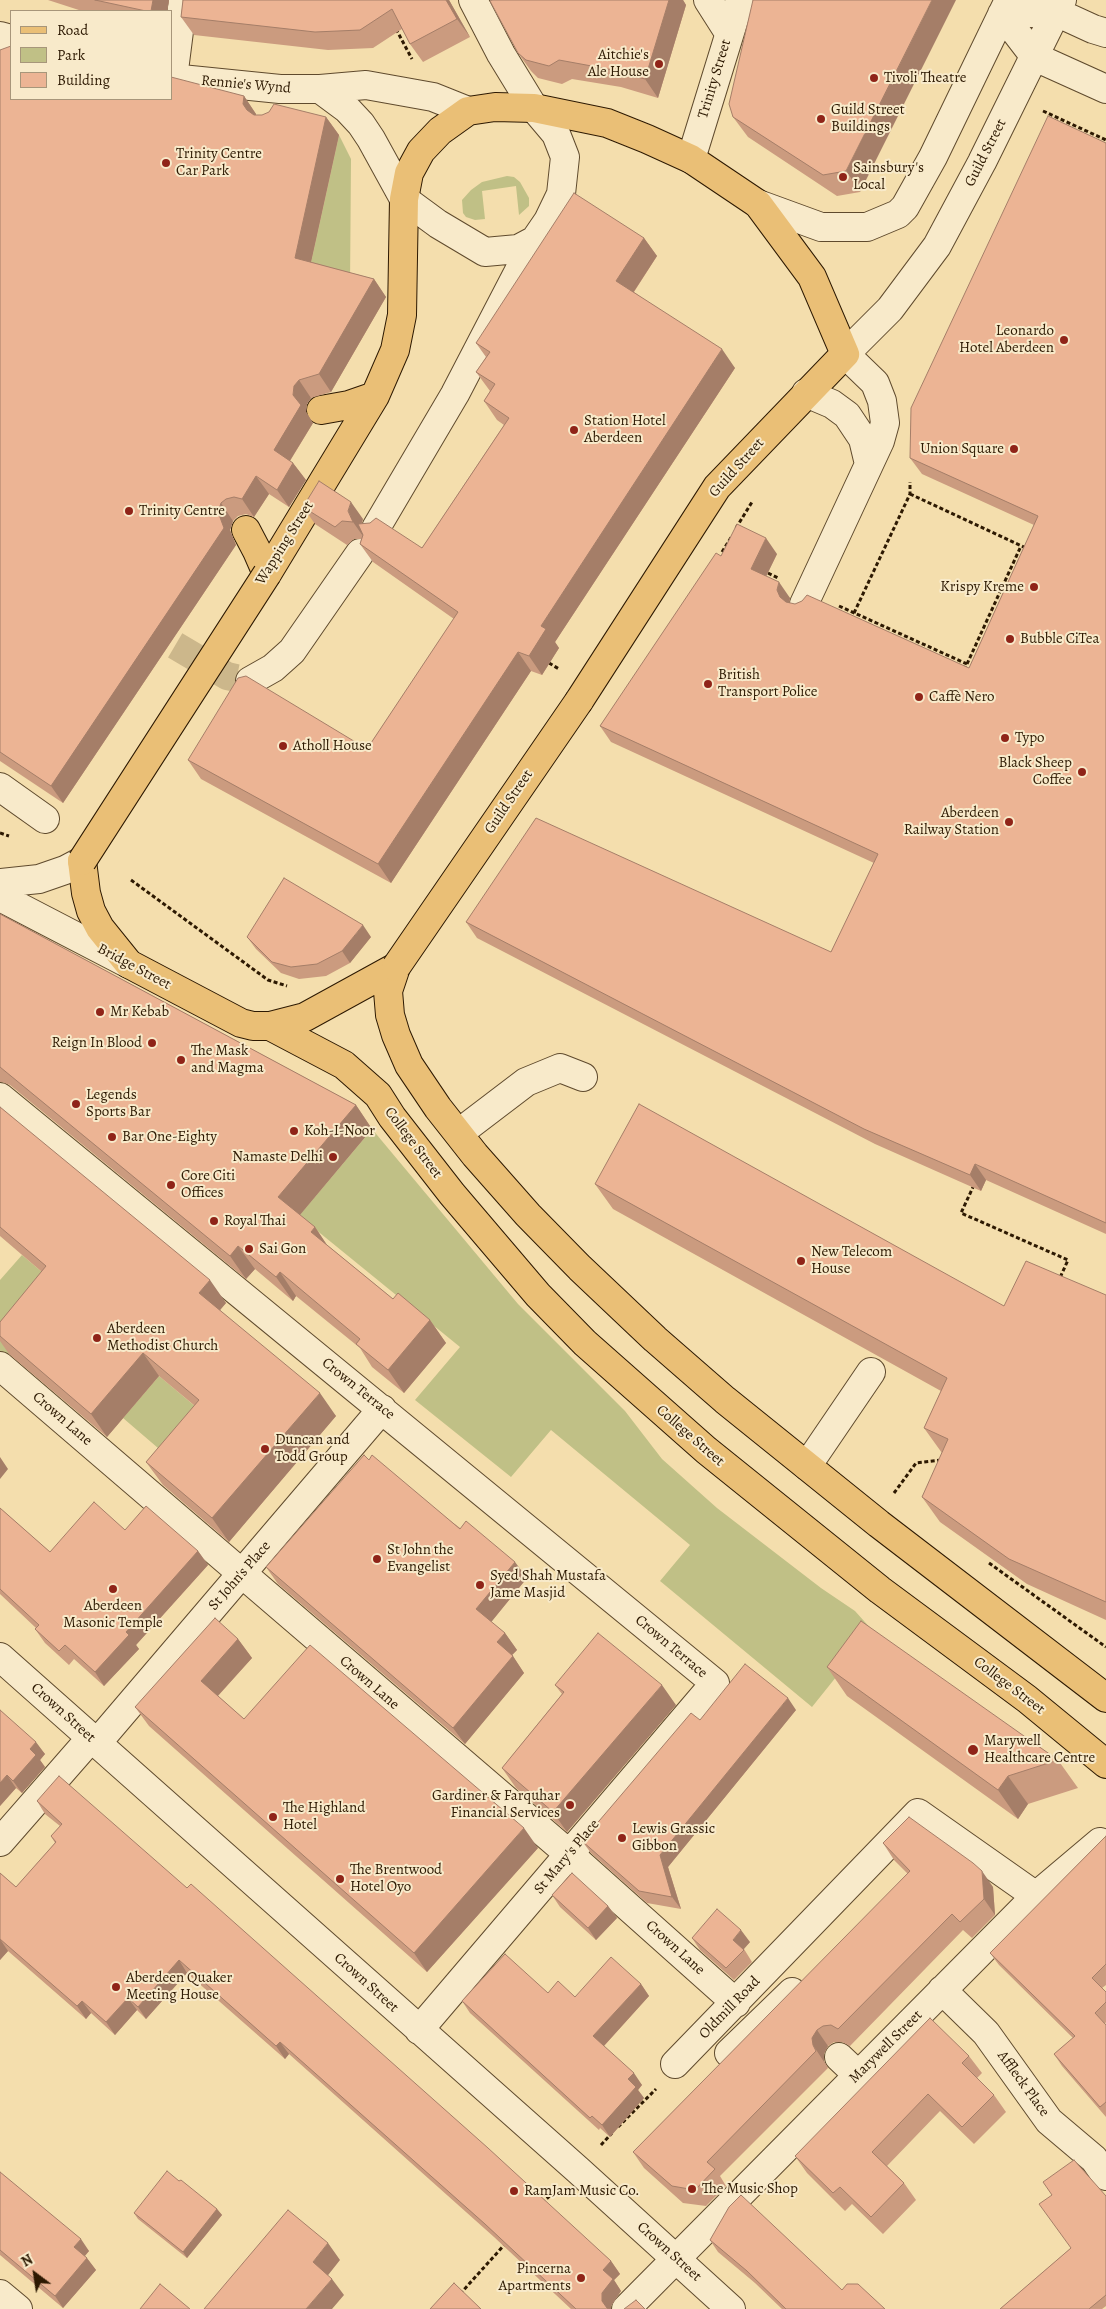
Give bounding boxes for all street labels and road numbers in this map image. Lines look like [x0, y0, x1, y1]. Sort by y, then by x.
street label: Trinity Street [694, 37, 736, 121]
street label: Rennie's Wynd [200, 72, 292, 98]
street label: Guild Street [961, 116, 1011, 190]
street label: Guild Street [706, 435, 768, 501]
street label: Wapping Street [252, 498, 318, 588]
street label: Guild Street [481, 766, 537, 838]
street label: Bridge Street [94, 940, 174, 994]
street label: College Street [380, 1104, 446, 1182]
street label: Crown Terrace [318, 1354, 398, 1424]
street label: Crown Lane [28, 1388, 96, 1450]
street label: College Street [652, 1401, 728, 1471]
street label: St John's Place [205, 1538, 275, 1614]
street label: Crown Terrace [631, 1612, 711, 1682]
street label: Crown Lane [335, 1652, 403, 1714]
street label: College Street [970, 1653, 1048, 1719]
street label: Crown Street [27, 1679, 99, 1747]
street label: St Mary's Place [530, 1816, 604, 1898]
street label: Crown Lane [642, 1917, 708, 1979]
street label: Crown Street [330, 1949, 402, 2017]
street label: Oldmill Road [696, 1973, 764, 2043]
street label: Marywell Street [846, 2007, 926, 2087]
street label: Affleck Place [993, 2048, 1053, 2120]
street label: Crown Street [633, 2218, 705, 2286]

